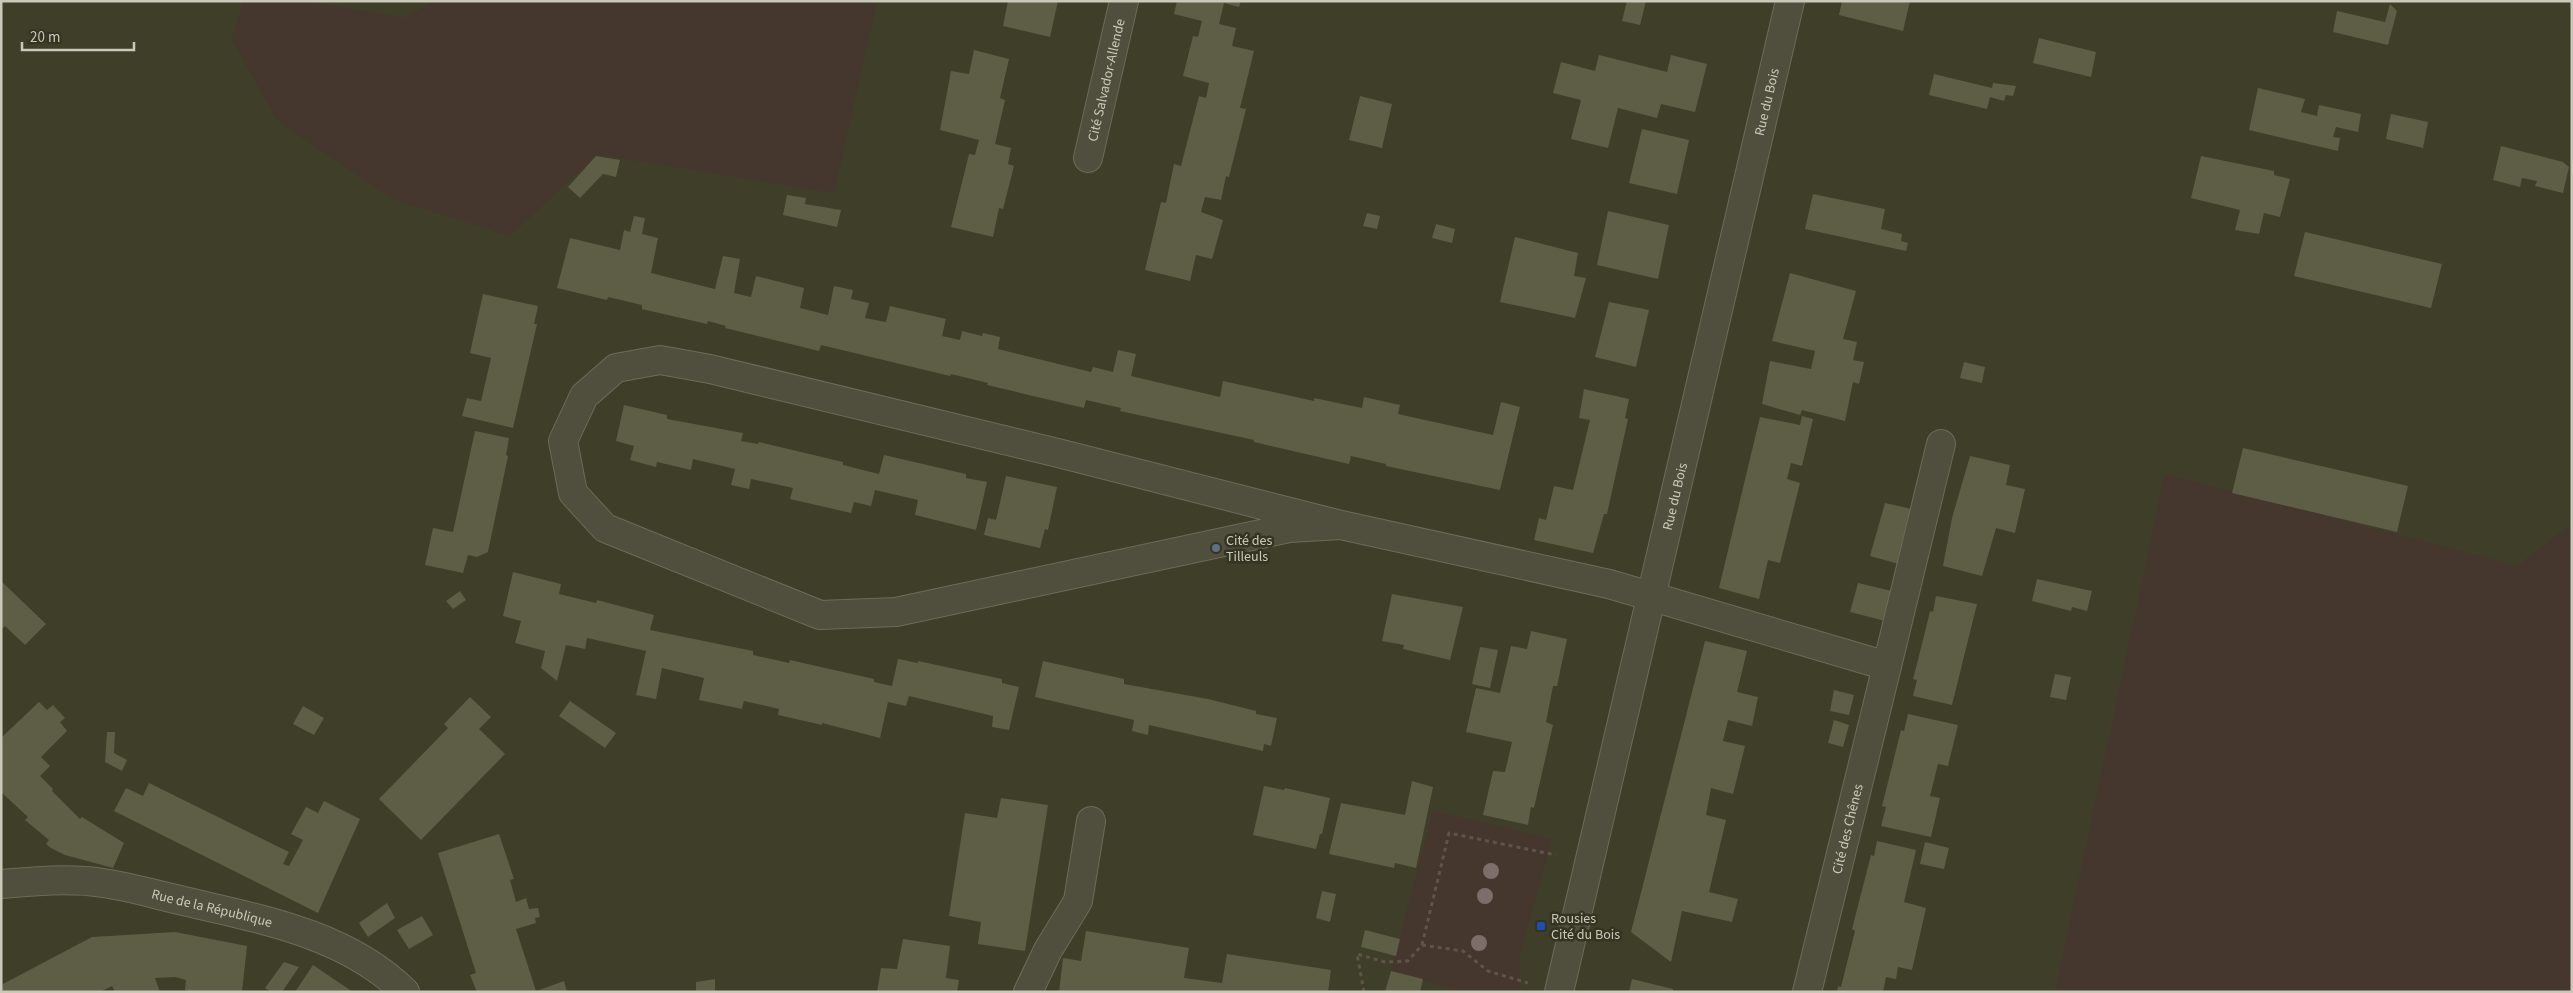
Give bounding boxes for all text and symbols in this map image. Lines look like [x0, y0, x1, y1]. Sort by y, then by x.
street label: Cité Salvador-Allende [1083, 17, 1131, 144]
scale bar [22, 20, 135, 52]
text: 20 m [30, 27, 60, 48]
street label: Rue du Bois [1750, 66, 1785, 138]
street label: Rue du Bois [1658, 461, 1693, 532]
place label: Cité des Tilleuls [1226, 531, 1272, 567]
marker: Cité des Tilleuls [1210, 542, 1222, 554]
street label: Cité des Chênes [1827, 782, 1869, 876]
street label: Rue de la République [149, 885, 274, 933]
place label: Rousies Cité du Bois [1551, 909, 1620, 945]
marker: Rousies Cité du Bois [1535, 920, 1547, 932]

